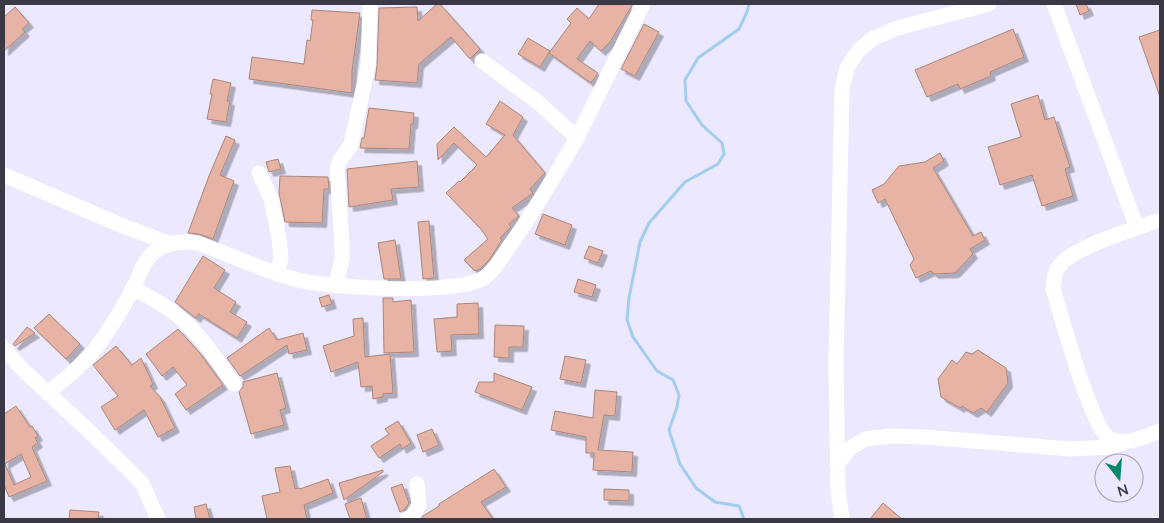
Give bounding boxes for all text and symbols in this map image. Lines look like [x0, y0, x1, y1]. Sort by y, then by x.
north arrow [1094, 453, 1144, 503]
text: N [1115, 481, 1131, 501]

